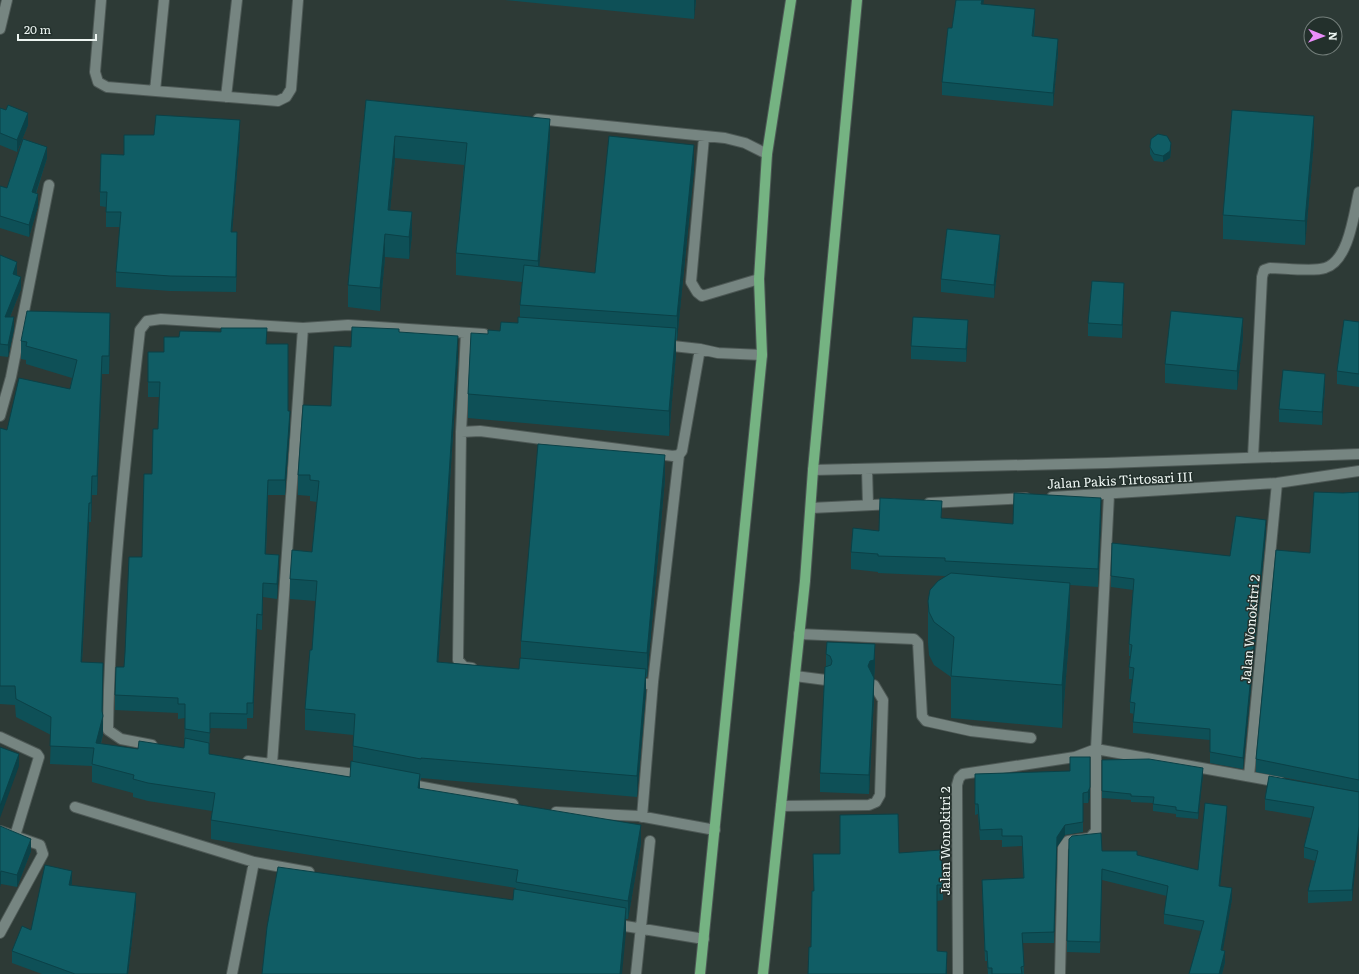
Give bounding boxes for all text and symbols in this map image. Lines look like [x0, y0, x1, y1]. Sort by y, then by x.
scale bar [18, 16, 96, 42]
north arrow [1303, 16, 1343, 56]
text: 20 m [24, 20, 51, 38]
text: N [1326, 31, 1342, 41]
street label: Jalan Pakis Tirtosari III [1047, 466, 1193, 493]
street label: Jalan Wonokitri 2 [1235, 573, 1264, 684]
street label: Jalan Wonokitri 2 [935, 786, 954, 896]

